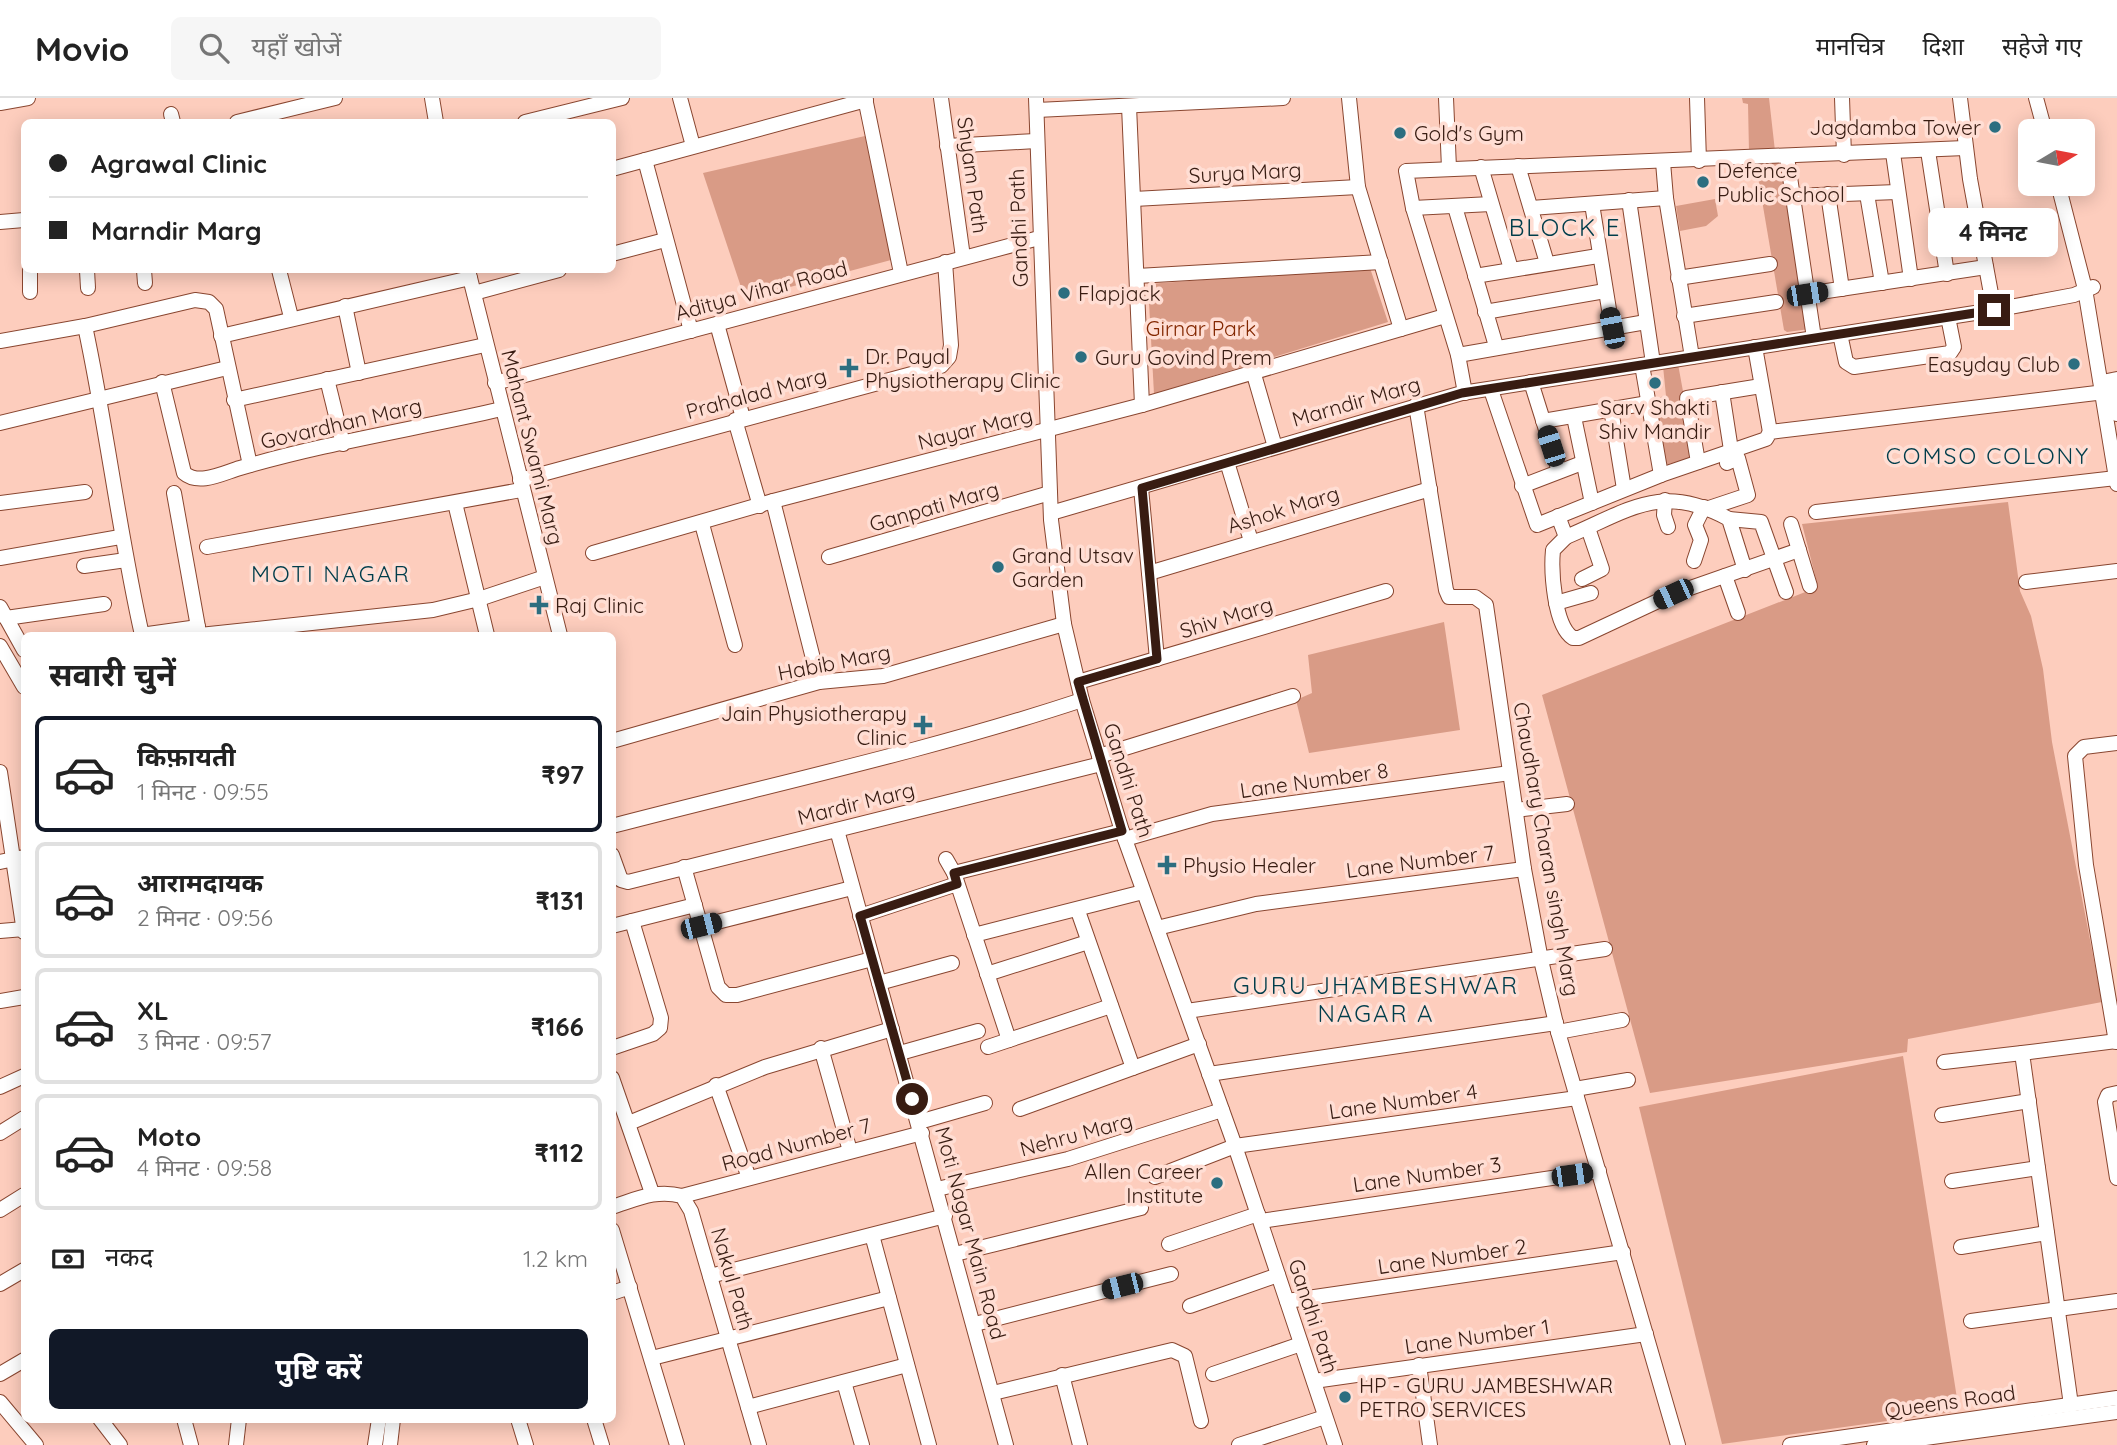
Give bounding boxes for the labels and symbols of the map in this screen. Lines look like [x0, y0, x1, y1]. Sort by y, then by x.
place label: Jagdamba Tower [1809, 114, 1981, 140]
street label: Shyam Path [952, 115, 994, 235]
marker: Jagdamba Tower [1987, 119, 2003, 135]
north arrow [2018, 119, 2095, 196]
place label: Gold's Gym [1414, 120, 1524, 146]
marker: Gold's Gym [1392, 125, 1408, 141]
street label: Surya Marg [1188, 156, 1302, 188]
place label: Defence Public School [1717, 157, 1845, 207]
street label: Gandhi Path [1003, 168, 1033, 288]
marker: Defence Public School [1695, 174, 1711, 190]
callout: 4 मिनट [1929, 208, 2059, 258]
district label: BLOCK E [1509, 212, 1621, 242]
street label: Aditya Vihar Road [672, 254, 850, 326]
place label: Flapjack [1078, 280, 1161, 306]
car [1785, 280, 1830, 308]
marker: Flapjack [1056, 285, 1072, 301]
route end [1978, 294, 2010, 326]
car [1598, 305, 1627, 351]
park label: Girnar Park [1146, 315, 1256, 341]
place label: Dr. Payal Physiotherapy Clinic [865, 343, 1061, 393]
place label: Guru Govind Prem [1095, 344, 1272, 370]
street label: Mahant Swami Marg [496, 347, 570, 547]
marker: Guru Govind Prem [1073, 349, 1089, 365]
place label: Easyday Club [1927, 351, 2060, 377]
marker: Easyday Club [2066, 356, 2082, 372]
marker: Dr. Payal Physiotherapy Clinic [839, 358, 859, 378]
street label: Prahalad Marg [683, 362, 829, 424]
street label: Marndir Marg [1289, 370, 1423, 432]
marker: Sarv Shakti Shiv Mandir [1647, 375, 1663, 391]
street label: Govardhan Marg [258, 392, 424, 454]
place label: Sarv Shakti Shiv Mandir [1599, 394, 1711, 444]
street label: Nayar Marg [915, 401, 1035, 455]
car [1535, 423, 1568, 469]
district label: COMSO COLONY [1886, 441, 2090, 470]
street label: Ganpati Marg [866, 475, 1002, 537]
street label: Ashok Marg [1224, 480, 1342, 538]
place label: Grand Utsav Garden [1012, 542, 1134, 592]
district label: MOTI NAGAR [251, 559, 411, 588]
marker: Grand Utsav Garden [990, 559, 1006, 575]
car [1650, 576, 1697, 612]
street label: Shiv Marg [1176, 591, 1276, 643]
place label: Raj Clinic [555, 592, 644, 618]
marker: Raj Clinic [529, 595, 549, 615]
street label: Habib Marg [775, 638, 893, 686]
place label: Jain Physiotherapy Clinic [721, 700, 907, 750]
street label: Chaudhary Charan singh Marg [1508, 700, 1586, 998]
marker: Jain Physiotherapy Clinic [913, 715, 933, 735]
street label: Gandhi Path [1098, 719, 1160, 841]
street label: Lane Number 8 [1238, 757, 1390, 803]
street label: Mardir Marg [795, 776, 917, 830]
street label: Lane Number 7 [1344, 839, 1496, 883]
place label: Physio Healer [1183, 852, 1316, 878]
marker: Physio Healer [1157, 855, 1177, 875]
car [679, 911, 724, 941]
district label: GURU JHAMBESHWAR NAGAR A [1233, 970, 1519, 1028]
street label: Lane Number 4 [1327, 1078, 1479, 1124]
route start [896, 1083, 928, 1115]
street label: Nehru Marg [1017, 1106, 1135, 1162]
street label: Road Number 7 [719, 1112, 874, 1176]
street label: Moti Nagar Main Road [930, 1124, 1012, 1342]
street label: Lane Number 3 [1351, 1151, 1503, 1197]
place label: Allen Career Institute [1084, 1158, 1203, 1208]
car [1550, 1162, 1595, 1188]
marker: Allen Career Institute [1209, 1175, 1225, 1191]
street label: Nakul Path [706, 1225, 760, 1333]
street label: Lane Number 2 [1376, 1233, 1528, 1279]
street label: Gandhi Path [1283, 1255, 1345, 1377]
car [1100, 1271, 1145, 1301]
street label: Lane Number 1 [1403, 1313, 1551, 1359]
place label: HP - GURU JAMBESHWAR PETRO SERVICES [1359, 1372, 1613, 1422]
street label: Queens Road [1883, 1379, 2017, 1423]
marker: HP - GURU JAMBESHWAR PETRO SERVICES [1337, 1389, 1353, 1405]

